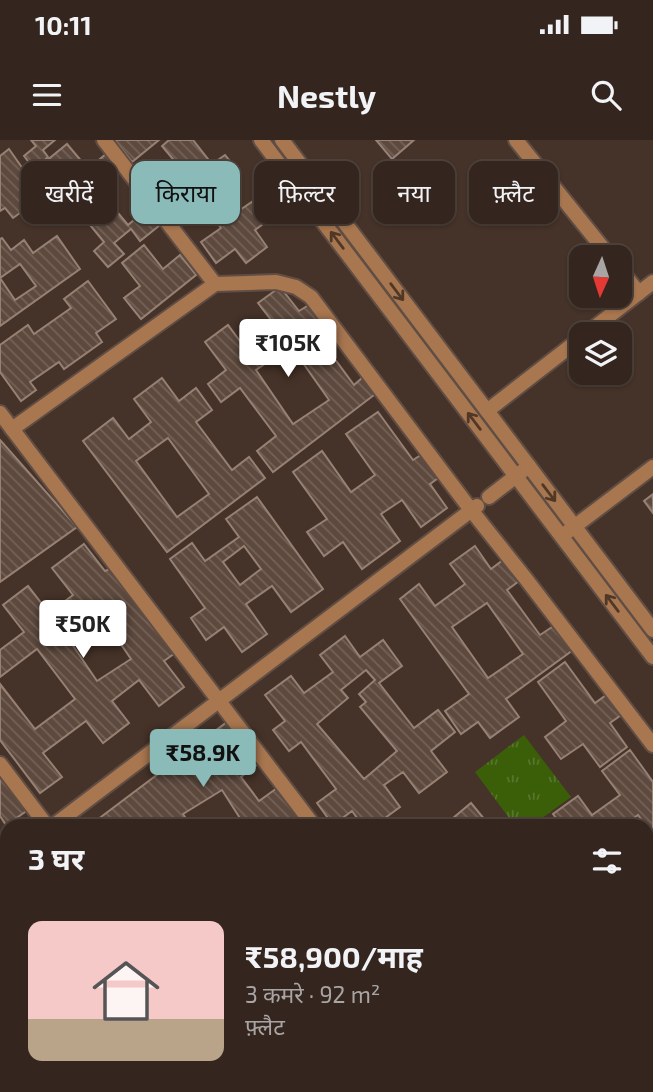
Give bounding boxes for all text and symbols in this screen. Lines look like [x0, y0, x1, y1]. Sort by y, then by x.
text: 10:11 [35, 9, 92, 40]
icon: menu [28, 76, 66, 114]
text: Nestly [277, 76, 376, 114]
icon: search [587, 76, 625, 114]
chip: खरीदें [21, 161, 117, 224]
chip: किराया [131, 161, 240, 224]
chip: फ़िल्टर [254, 161, 359, 224]
chip: नया [373, 161, 455, 224]
chip: फ़्लैट [469, 161, 558, 224]
one-way arrow [330, 231, 344, 250]
north arrow [569, 245, 632, 308]
map controls [569, 245, 632, 385]
one-way arrow [390, 282, 405, 301]
pin: ₹105K [239, 320, 337, 379]
button: layers [569, 322, 632, 385]
text: ₹105K [255, 328, 321, 356]
one-way arrow [467, 413, 482, 431]
one-way arrow [542, 483, 557, 502]
one-way arrow [604, 594, 619, 612]
pin: ₹50K [42, 601, 124, 660]
text: ₹50K [55, 609, 111, 637]
pin: ₹58.9K [146, 730, 260, 789]
text: ₹58.9K [166, 738, 240, 766]
text: 3 घर [28, 840, 84, 876]
icon: filters [588, 842, 626, 880]
text: ₹58,900/माह [245, 938, 423, 974]
icon: home [84, 949, 168, 1033]
text: 3 कमरे · 92 m² [245, 980, 380, 1008]
text: फ़्लैट [245, 1012, 285, 1040]

